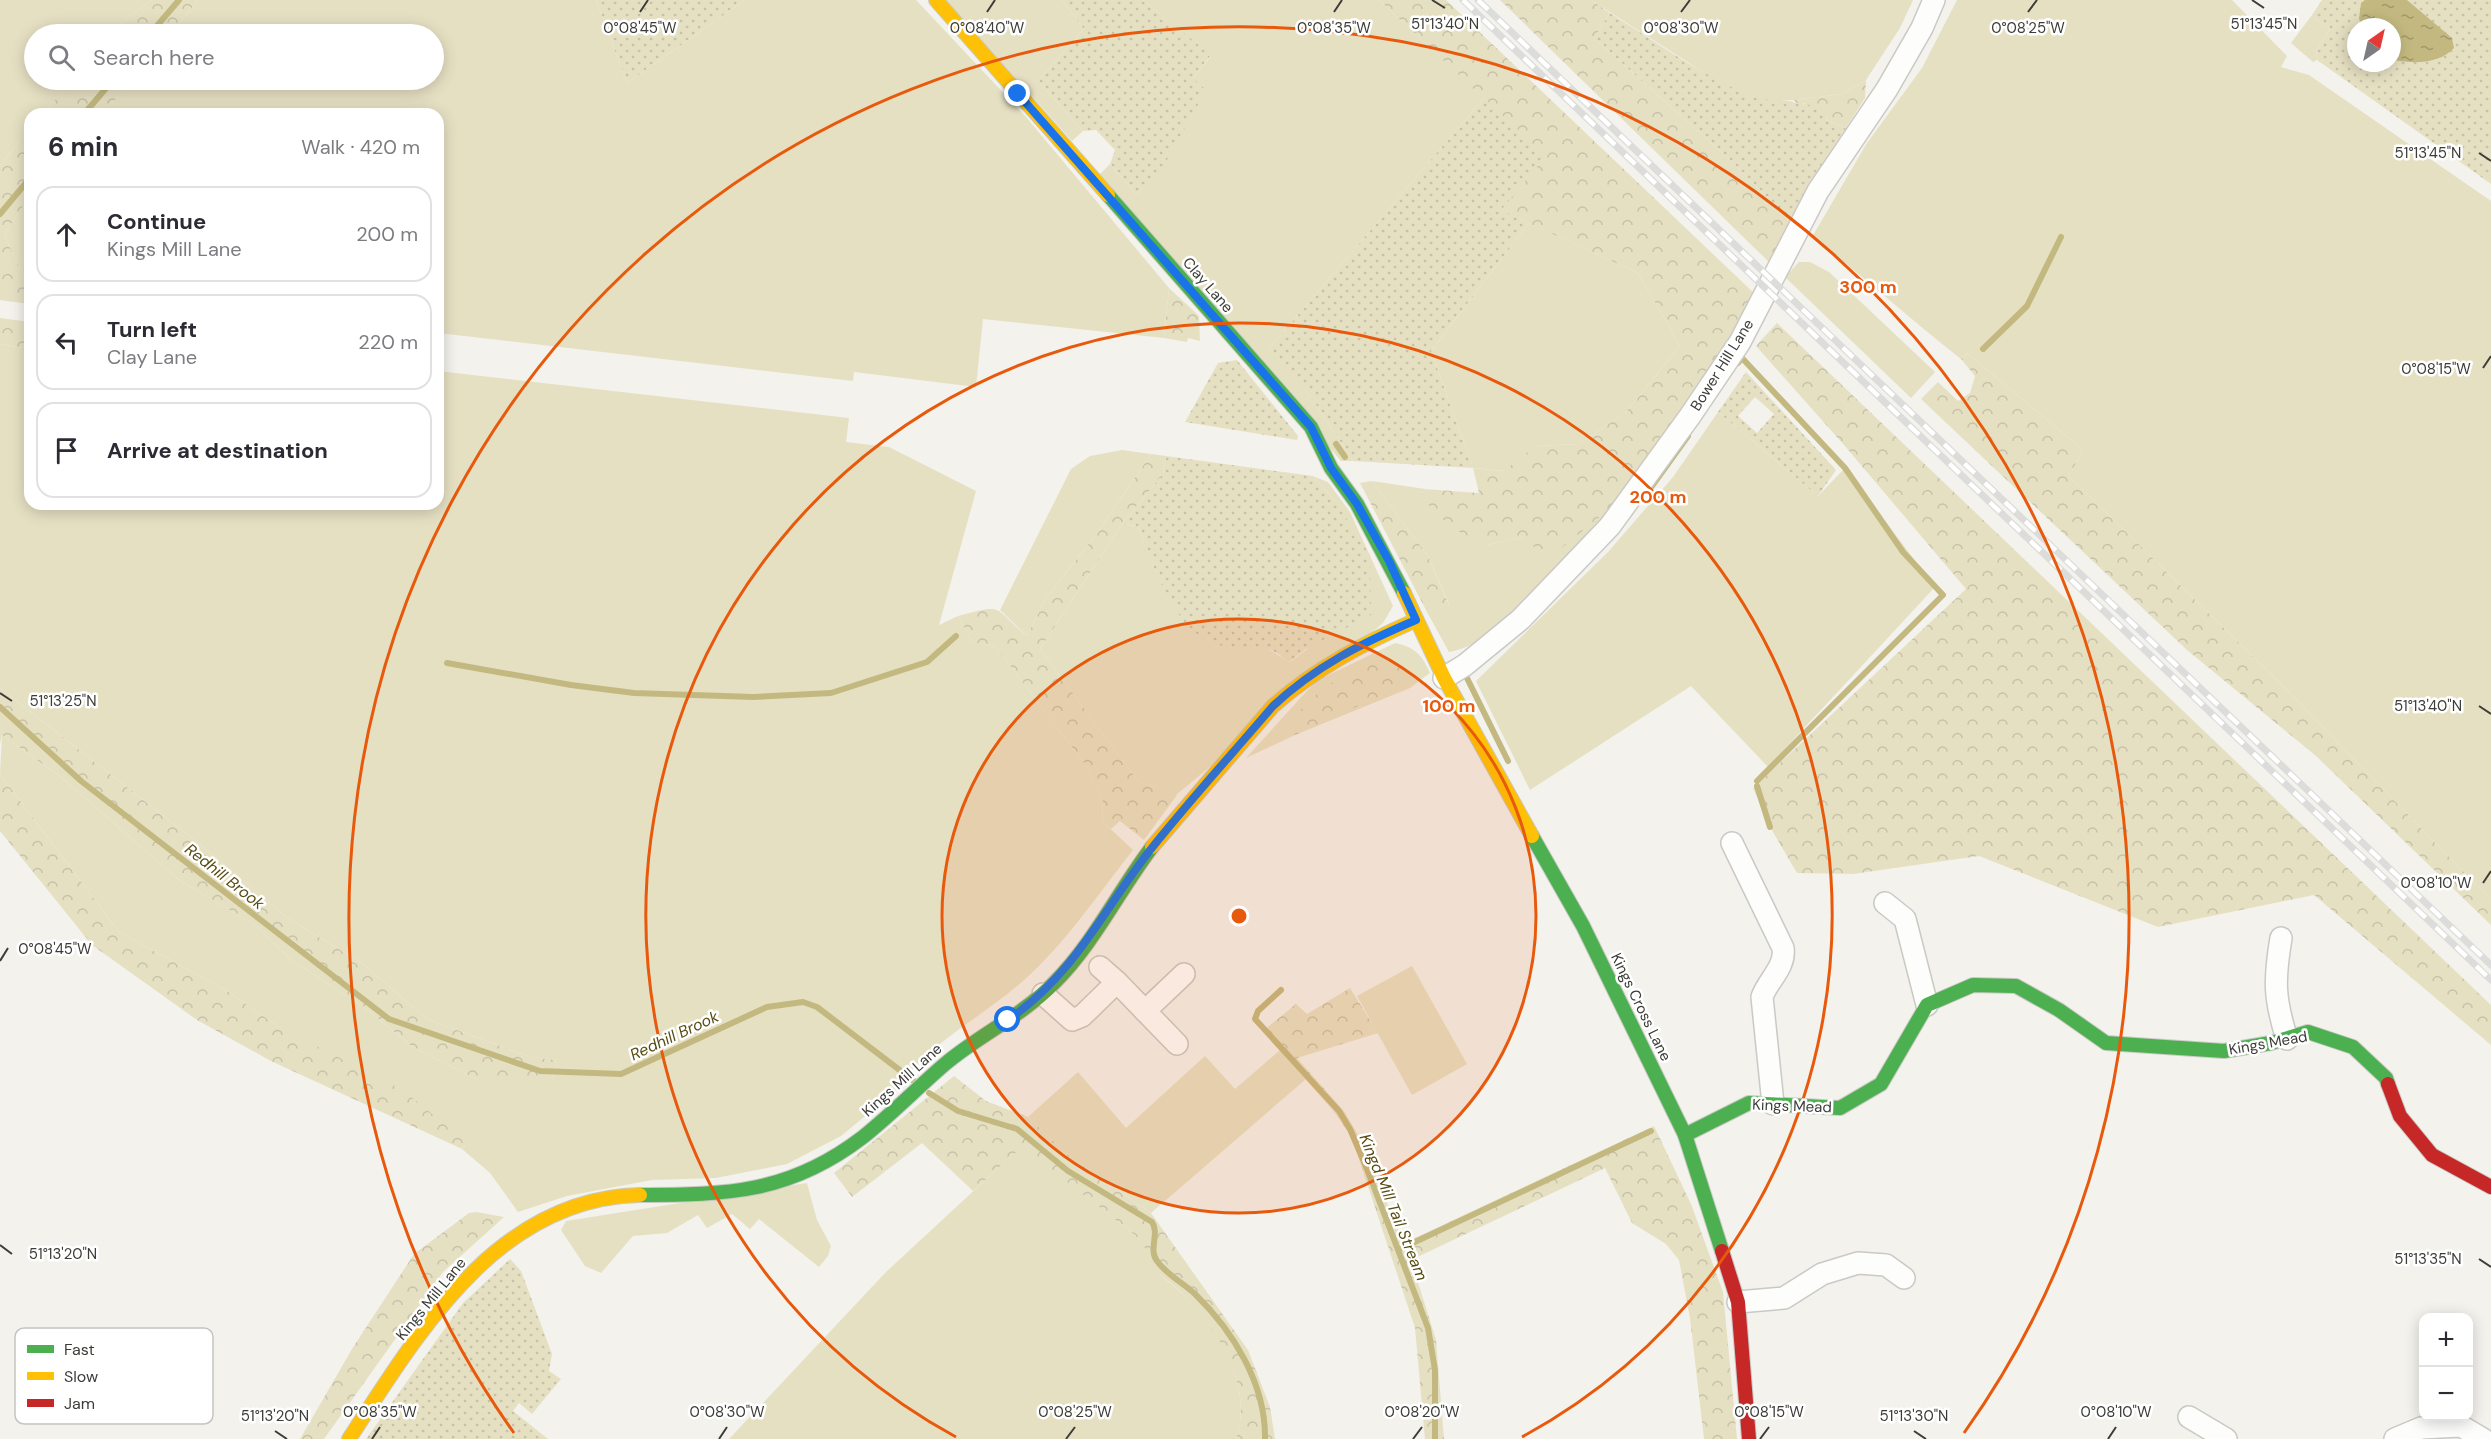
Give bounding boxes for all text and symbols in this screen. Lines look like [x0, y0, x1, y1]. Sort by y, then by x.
text: 51°13'40"N [1411, 14, 1479, 34]
text: 51°13'45"N [2231, 14, 2297, 34]
text: 0°08'45"W [603, 18, 677, 38]
text: 0°08'40"W [950, 18, 1025, 38]
text: 0°08'35"W [1297, 18, 1371, 38]
text: 0°08'30"W [1643, 18, 1719, 38]
text: 0°08'25"W [1991, 18, 2065, 38]
north arrow [2347, 18, 2401, 72]
search box [24, 24, 444, 90]
icon: search [45, 41, 78, 74]
text: Search here [93, 43, 214, 72]
route end [1004, 80, 1030, 106]
text: 6 min [48, 130, 118, 164]
text: Walk · 420 m [301, 134, 420, 160]
text: 51°13'45"N [2395, 143, 2461, 163]
text: Continue [107, 207, 206, 236]
icon: ahead [50, 218, 83, 251]
text: 200 m [356, 221, 418, 247]
text: Kings Mill Lane [107, 236, 242, 262]
street label: Clay Lane [1178, 253, 1238, 317]
text: 300 m [1839, 275, 1897, 299]
text: Turn left [107, 315, 197, 344]
street label: Bower Hill Lane [1686, 315, 1758, 415]
icon: left [50, 326, 83, 359]
text: 220 m [358, 329, 418, 355]
text: Clay Lane [107, 344, 197, 370]
text: 0°08'15"W [2401, 359, 2471, 379]
icon: arrive [50, 434, 83, 467]
text: Arrive at destination [107, 436, 328, 465]
text: 200 m [1630, 485, 1686, 509]
text: 51°13'25"N [29, 691, 97, 711]
text: 100 m [1422, 694, 1476, 718]
text: 51°13'40"N [2394, 696, 2462, 716]
water label: Redhill Brook [181, 839, 269, 915]
text: 0°08'10"W [2401, 873, 2472, 893]
centre of rings [1229, 906, 1249, 926]
text: 0°08'45"W [18, 939, 92, 959]
street label: Kings Cross Lane [1606, 950, 1676, 1064]
water label: Redhill Brook [626, 1005, 723, 1065]
route start [994, 1006, 1020, 1032]
street label: Kings Mead [2227, 1026, 2309, 1060]
street label: Kings Mill Lane [858, 1039, 946, 1121]
street label: Kings Mead [1752, 1095, 1832, 1117]
water label: Kingd Mill Tail Stream [1355, 1131, 1433, 1284]
text: 51°13'20"N [29, 1244, 97, 1264]
text: 51°13'35"N [2394, 1249, 2462, 1269]
street label: Kings Mill Lane [391, 1253, 471, 1345]
map controls [2419, 1313, 2473, 1421]
button: + [2419, 1313, 2473, 1367]
legend [15, 1328, 213, 1424]
text: Fast [64, 1339, 95, 1360]
text: Slow [64, 1366, 98, 1387]
button: − [2419, 1367, 2473, 1421]
text: Jam [64, 1393, 95, 1414]
text: 0°08'35"W [343, 1402, 417, 1422]
text: 0°08'30"W [689, 1402, 765, 1422]
text: 0°08'25"W [1038, 1402, 1112, 1422]
text: 0°08'20"W [1385, 1402, 1460, 1422]
text: 0°08'15"W [1734, 1402, 1804, 1422]
text: 0°08'10"W [2081, 1402, 2152, 1422]
text: 51°13'20"N [241, 1406, 309, 1426]
text: 51°13'30"N [1880, 1406, 1948, 1426]

